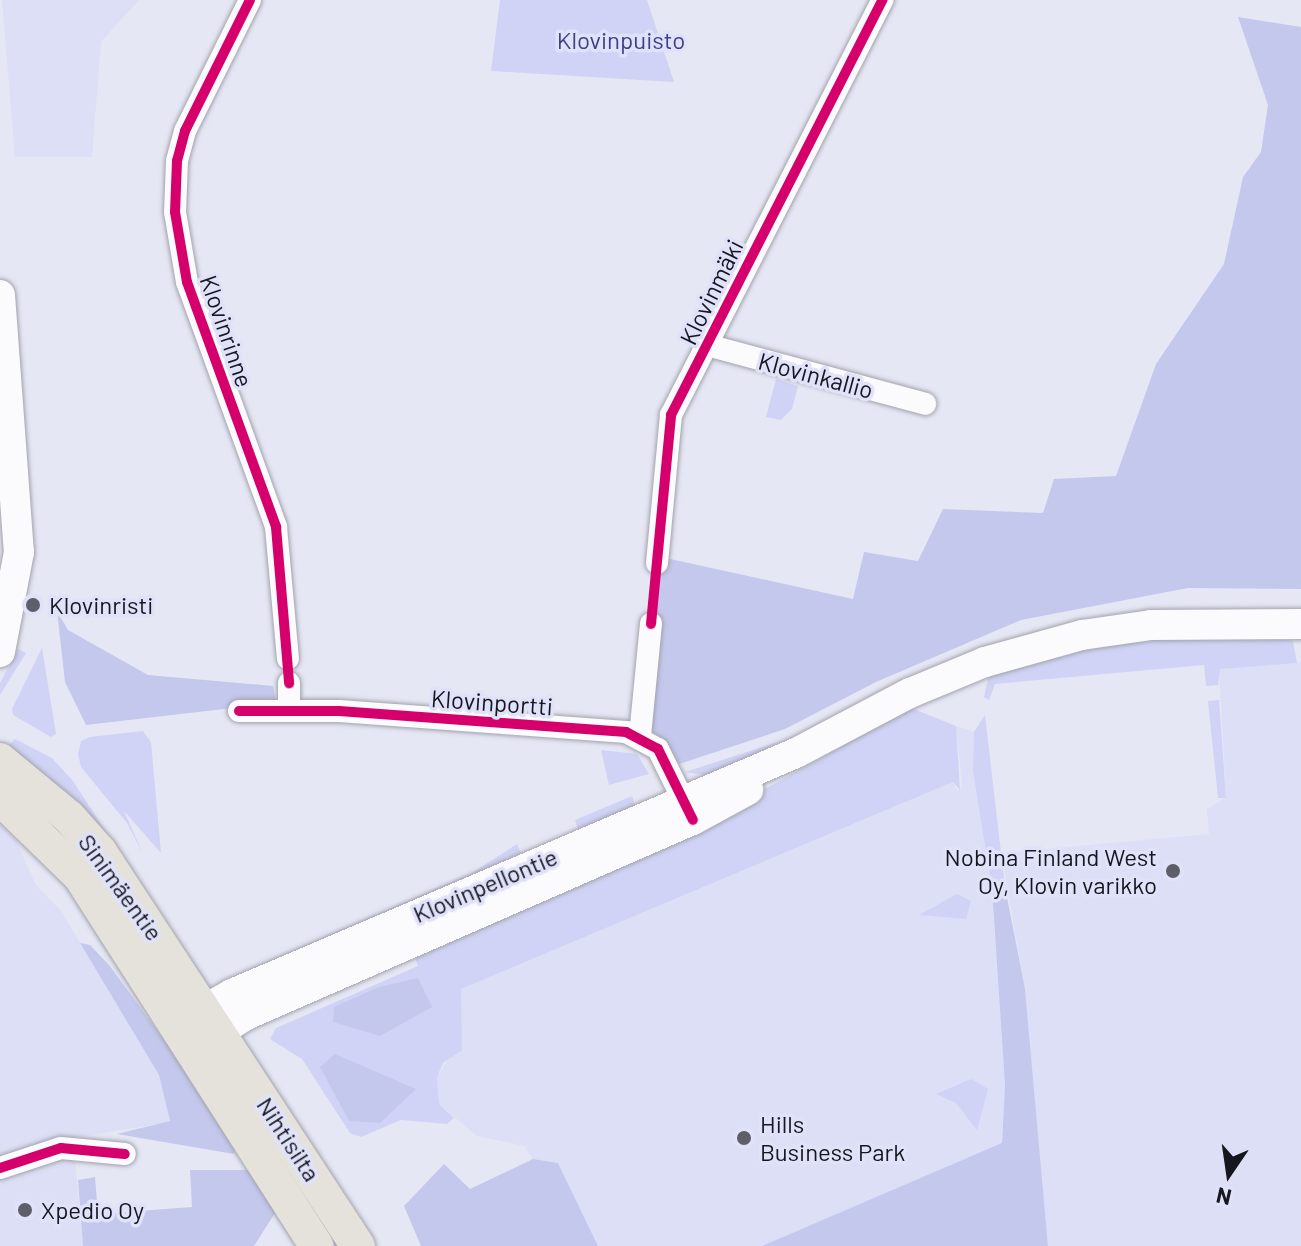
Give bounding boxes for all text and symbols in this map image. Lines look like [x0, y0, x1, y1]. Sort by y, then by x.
park label: Klovinpuisto [557, 26, 685, 54]
street label: Klovinmäki [673, 235, 749, 349]
street label: Klovinrinne [194, 271, 260, 391]
street label: Klovinkallio [756, 346, 876, 404]
place label: Klovinristi [49, 591, 153, 619]
marker: Klovinristi [24, 596, 42, 614]
street label: Klovinportti [430, 683, 554, 721]
street label: Sinimäentie [73, 828, 169, 946]
street label: Klovinpellontie [409, 842, 561, 928]
place label: Nobina Finland West Oy, Klovin varikko [945, 843, 1157, 899]
marker: Nobina Finland West Oy, Klovin varikko [1164, 862, 1182, 880]
street label: Nihtisilta [251, 1092, 327, 1186]
place label: Hills Business Park [760, 1110, 905, 1166]
marker: Hills Business Park [735, 1129, 753, 1147]
north arrow [1189, 1134, 1269, 1214]
text: N [1214, 1183, 1234, 1212]
place label: Xpedio Oy [41, 1196, 144, 1224]
marker: Xpedio Oy [16, 1201, 34, 1219]

